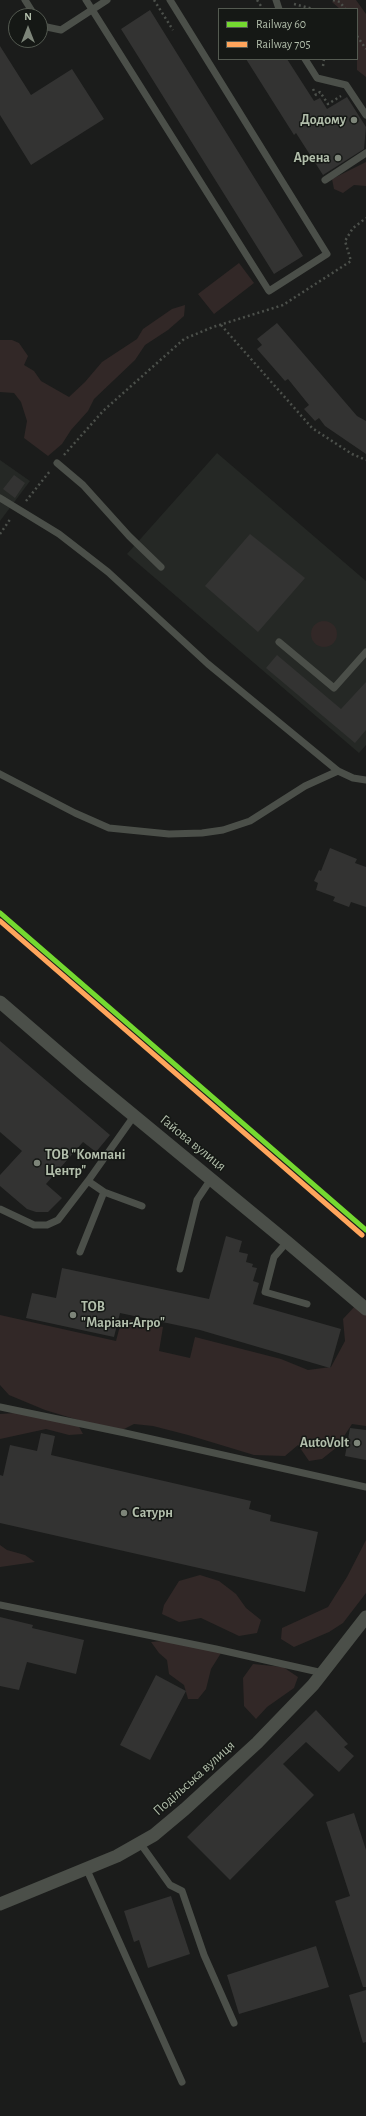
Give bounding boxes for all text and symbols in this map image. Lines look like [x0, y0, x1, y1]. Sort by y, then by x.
north arrow [8, 8, 48, 48]
legend [218, 8, 358, 60]
text: N [24, 11, 32, 22]
text: Railway 60 [256, 18, 306, 30]
text: Railway 705 [256, 38, 311, 50]
place label: Додому [300, 112, 346, 128]
marker: Додому [349, 115, 359, 125]
place label: Арена [294, 150, 330, 166]
marker: Арена [333, 153, 343, 163]
street label: Гайова вулиця [157, 1111, 229, 1175]
place label: ТОВ "Компані Центр" [45, 1147, 125, 1180]
marker: ТОВ "Компані Центр" [32, 1158, 42, 1168]
place label: ТОВ "Маріан-Агро" [81, 1299, 165, 1332]
marker: ТОВ "Маріан-Агро" [68, 1310, 78, 1320]
place label: AutoVolt [300, 1435, 349, 1451]
marker: AutoVolt [352, 1438, 362, 1448]
place label: Сатурн [132, 1505, 173, 1521]
marker: Сатурн [119, 1508, 129, 1518]
street label: Подільська вулиця [150, 1737, 238, 1819]

